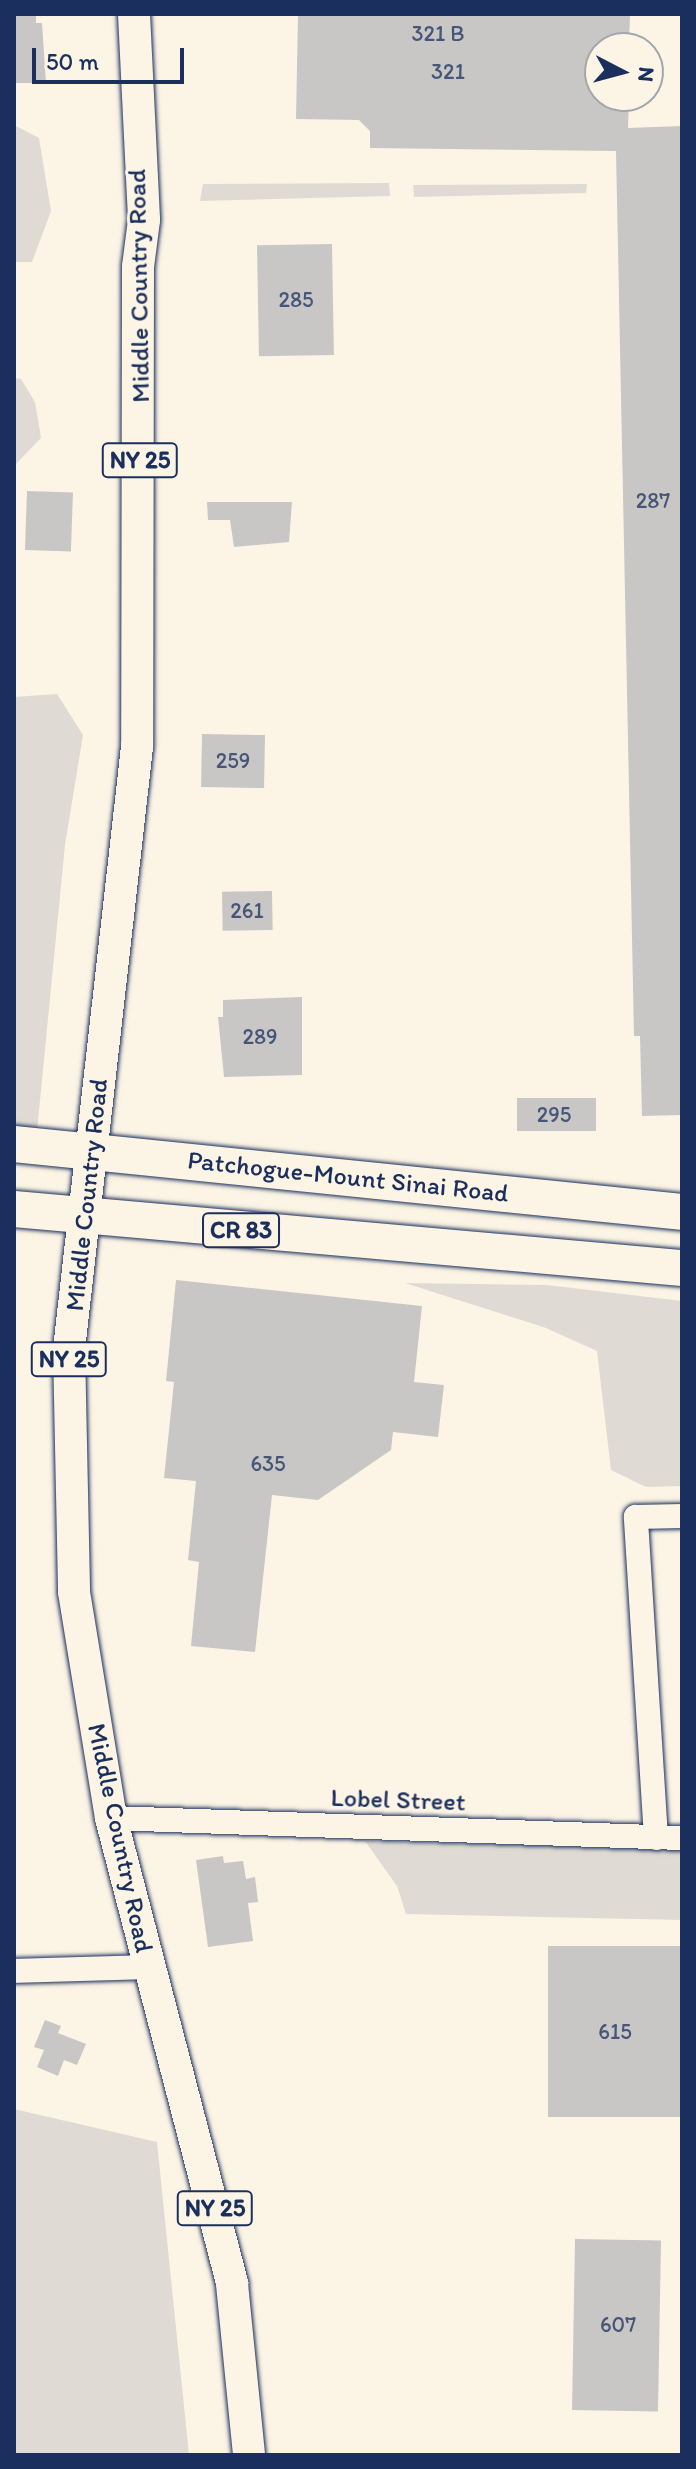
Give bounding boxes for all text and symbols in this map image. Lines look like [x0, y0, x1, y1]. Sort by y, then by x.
house number: 321 B [412, 21, 464, 47]
scale bar [36, 32, 188, 82]
north arrow [584, 32, 664, 112]
text: 50 m [46, 47, 99, 76]
house number: 321 [431, 59, 465, 85]
text: N [632, 66, 661, 83]
street label: Middle Country Road [121, 169, 157, 403]
house number: 285 [278, 287, 314, 313]
road number: NY 25 [100, 440, 180, 480]
house number: 287 [636, 488, 670, 514]
house number: 259 [216, 748, 250, 774]
house number: 261 [230, 898, 264, 924]
house number: 289 [242, 1024, 278, 1050]
street label: Middle Country Road [59, 1077, 115, 1313]
house number: 295 [537, 1102, 571, 1128]
street label: Patchogue-Mount Sinai Road [186, 1145, 510, 1209]
road number: CR 83 [201, 1210, 281, 1250]
road number: NY 25 [29, 1339, 109, 1379]
house number: 635 [250, 1451, 286, 1477]
street label: Middle Country Road [80, 1720, 160, 1956]
street label: Lobel Street [330, 1782, 466, 1818]
house number: 615 [598, 2019, 632, 2045]
road number: NY 25 [175, 2188, 255, 2228]
house number: 607 [600, 2312, 636, 2338]

